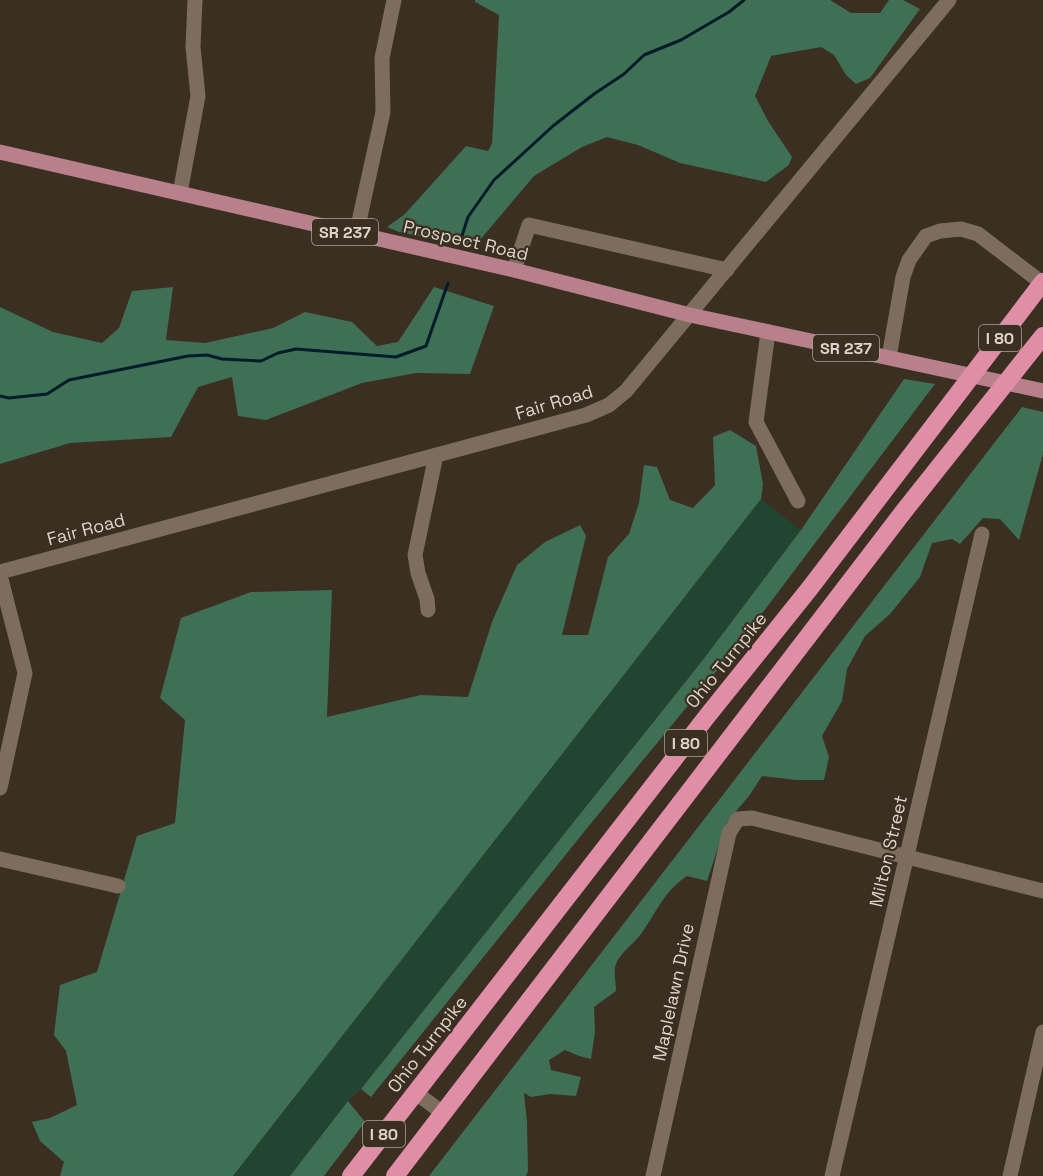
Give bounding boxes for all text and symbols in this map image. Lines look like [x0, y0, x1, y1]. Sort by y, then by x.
street label: Prospect Road [401, 214, 531, 266]
road number: SR 237 [312, 219, 378, 245]
road number: I 80 [979, 325, 1021, 351]
road number: SR 237 [813, 335, 879, 361]
street label: Fair Road [512, 379, 596, 425]
street label: Fair Road [44, 508, 128, 550]
street label: Ohio Turnpike [680, 607, 772, 713]
road number: I 80 [665, 730, 707, 756]
street label: Milton Street [864, 793, 912, 909]
street label: Maplelawn Drive [647, 921, 699, 1063]
street label: Ohio Turnpike [382, 991, 472, 1097]
road number: I 80 [363, 1121, 405, 1147]

